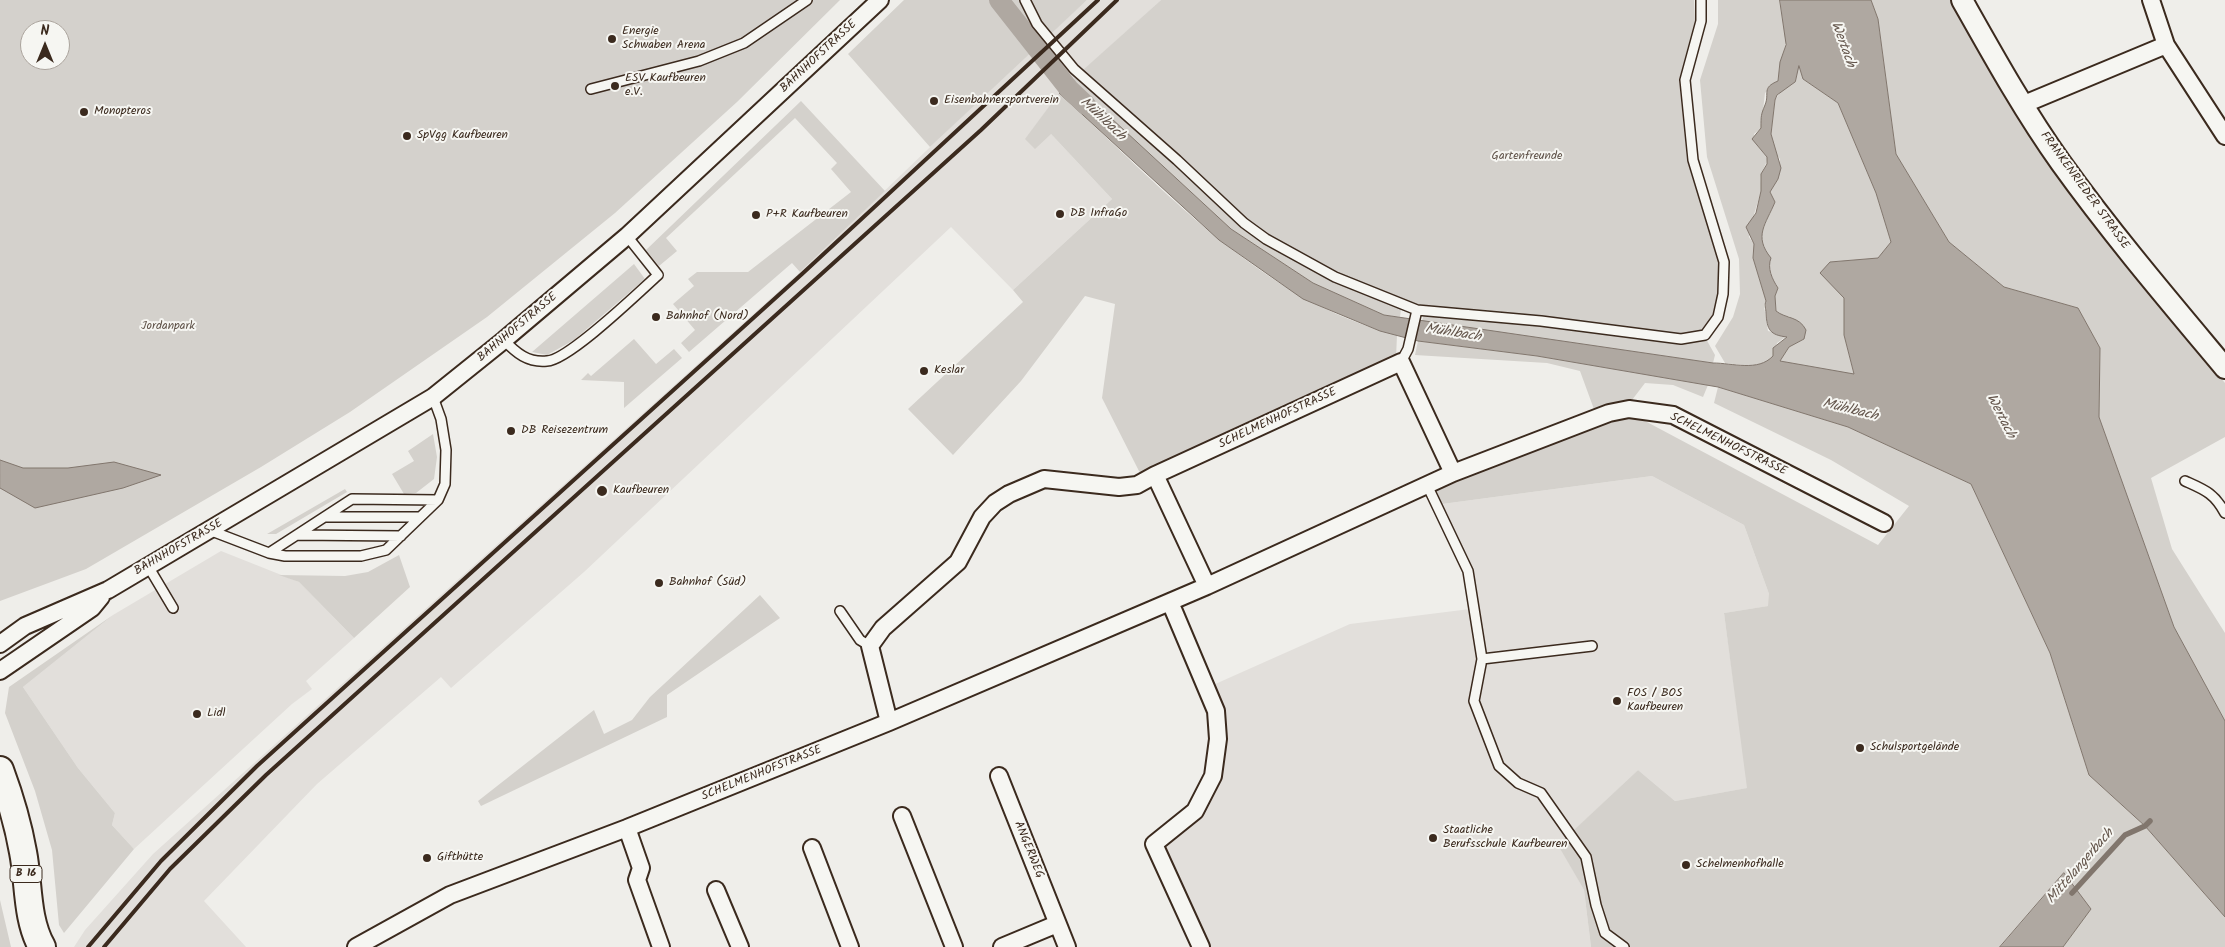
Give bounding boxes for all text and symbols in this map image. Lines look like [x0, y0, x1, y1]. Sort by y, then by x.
street label: BAHNHOFSTRASSE [778, 18, 860, 96]
north arrow [20, 20, 70, 70]
text: N [41, 20, 49, 42]
water label: Wertach [1826, 20, 1858, 70]
place label: Energie Schwaben Arena [622, 25, 705, 53]
marker: Energie Schwaben Arena [606, 33, 618, 45]
place label: ESV Kaufbeuren e.V. [625, 72, 706, 100]
marker: ESV Kaufbeuren e.V. [609, 80, 621, 92]
place label: Eisenbahnersportverein [944, 94, 1059, 108]
marker: Eisenbahnersportverein [928, 95, 940, 107]
water label: Mühlbach [1076, 95, 1128, 145]
place label: Monopteros [94, 105, 151, 119]
marker: Monopteros [78, 106, 90, 118]
place label: SpVgg Kaufbeuren [417, 129, 508, 143]
street label: FRANKENRIEDER STRASSE [2036, 129, 2132, 253]
marker: SpVgg Kaufbeuren [401, 130, 413, 142]
park label: Gartenfreunde [1492, 150, 1562, 164]
place label: DB InfraGo [1070, 207, 1127, 221]
place label: P+R Kaufbeuren [766, 208, 848, 222]
marker: DB InfraGo [1054, 208, 1066, 220]
marker: P+R Kaufbeuren [750, 209, 762, 221]
street label: BAHNHOFSTRASSE [475, 290, 561, 366]
place label: Bahnhof (Nord) [666, 310, 749, 324]
marker: Bahnhof (Nord) [650, 311, 662, 323]
park label: Jordanpark [141, 320, 195, 334]
water label: Mühlbach [1424, 321, 1482, 347]
place label: Keslar [934, 364, 964, 378]
marker: Keslar [918, 365, 930, 377]
street label: SCHELMENHOFSTRASSE [1217, 385, 1339, 453]
water label: Wertach [1982, 392, 2018, 442]
water label: Mühlbach [1821, 396, 1879, 426]
street label: SCHELMENHOFSTRASSE [1667, 410, 1789, 480]
place label: DB Reisezentrum [521, 424, 608, 438]
marker: DB Reisezentrum [505, 425, 517, 437]
marker: Kaufbeuren [595, 484, 609, 498]
place label: Kaufbeuren [613, 484, 669, 498]
street label: BAHNHOFSTRASSE [132, 517, 226, 579]
place label: Bahnhof (Süd) [669, 576, 746, 590]
marker: Bahnhof (Süd) [653, 577, 665, 589]
place label: FOS / BOS Kaufbeuren [1627, 687, 1683, 715]
marker: FOS / BOS Kaufbeuren [1611, 695, 1623, 707]
place label: Lidl [207, 707, 225, 721]
marker: Lidl [191, 708, 203, 720]
place label: Schulsportgelände [1870, 741, 1959, 755]
marker: Schulsportgelände [1854, 742, 1866, 754]
street label: SCHELMENHOFSTRASSE [700, 743, 824, 805]
street label: ANGERWEG [1010, 819, 1046, 881]
place label: Staatliche Berufsschule Kaufbeuren [1443, 824, 1567, 852]
water label: Mittelangerbach [2044, 826, 2118, 908]
marker: Staatliche Berufsschule Kaufbeuren [1427, 832, 1439, 844]
place label: Gifthütte [437, 851, 483, 865]
marker: Gifthütte [421, 852, 433, 864]
place label: Schelmenhofhalle [1696, 858, 1784, 872]
marker: Schelmenhofhalle [1680, 859, 1692, 871]
road number: B 16 [10, 866, 42, 882]

